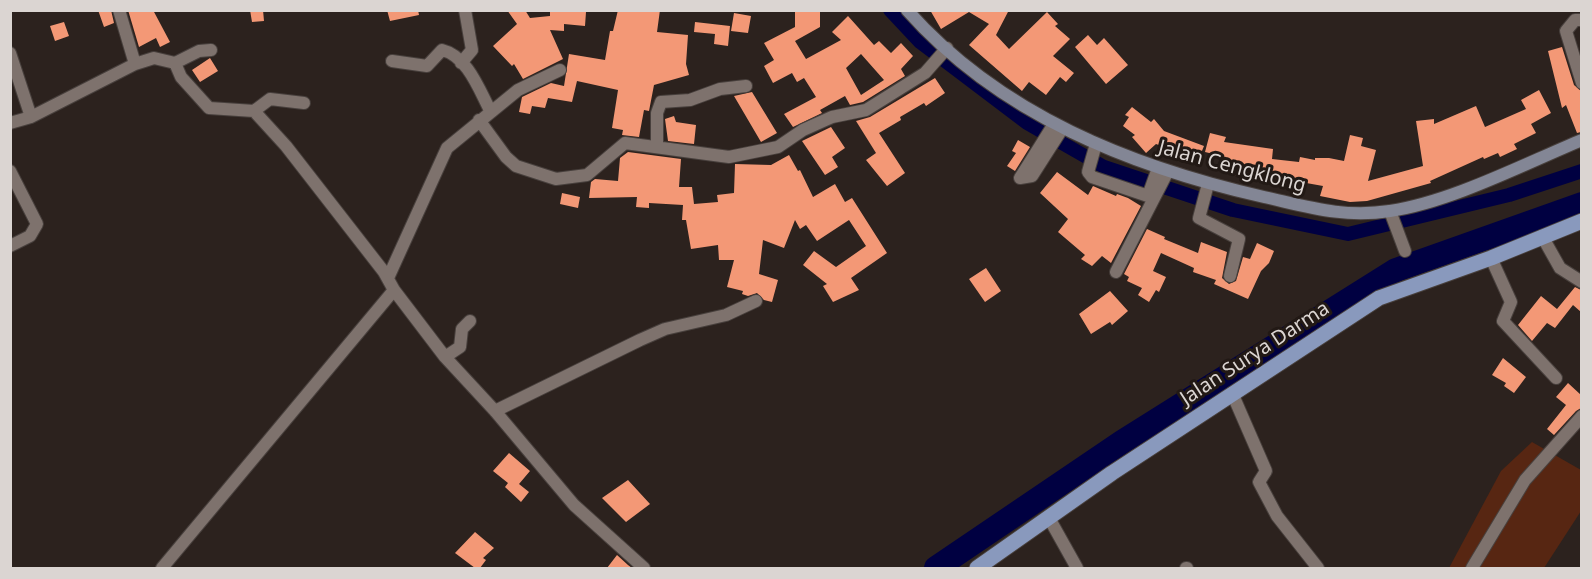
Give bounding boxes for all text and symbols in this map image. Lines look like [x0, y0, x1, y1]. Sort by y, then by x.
street label: Jalan Cengklong [1156, 136, 1308, 198]
street label: Jalan Surya Darma [1176, 297, 1334, 411]

